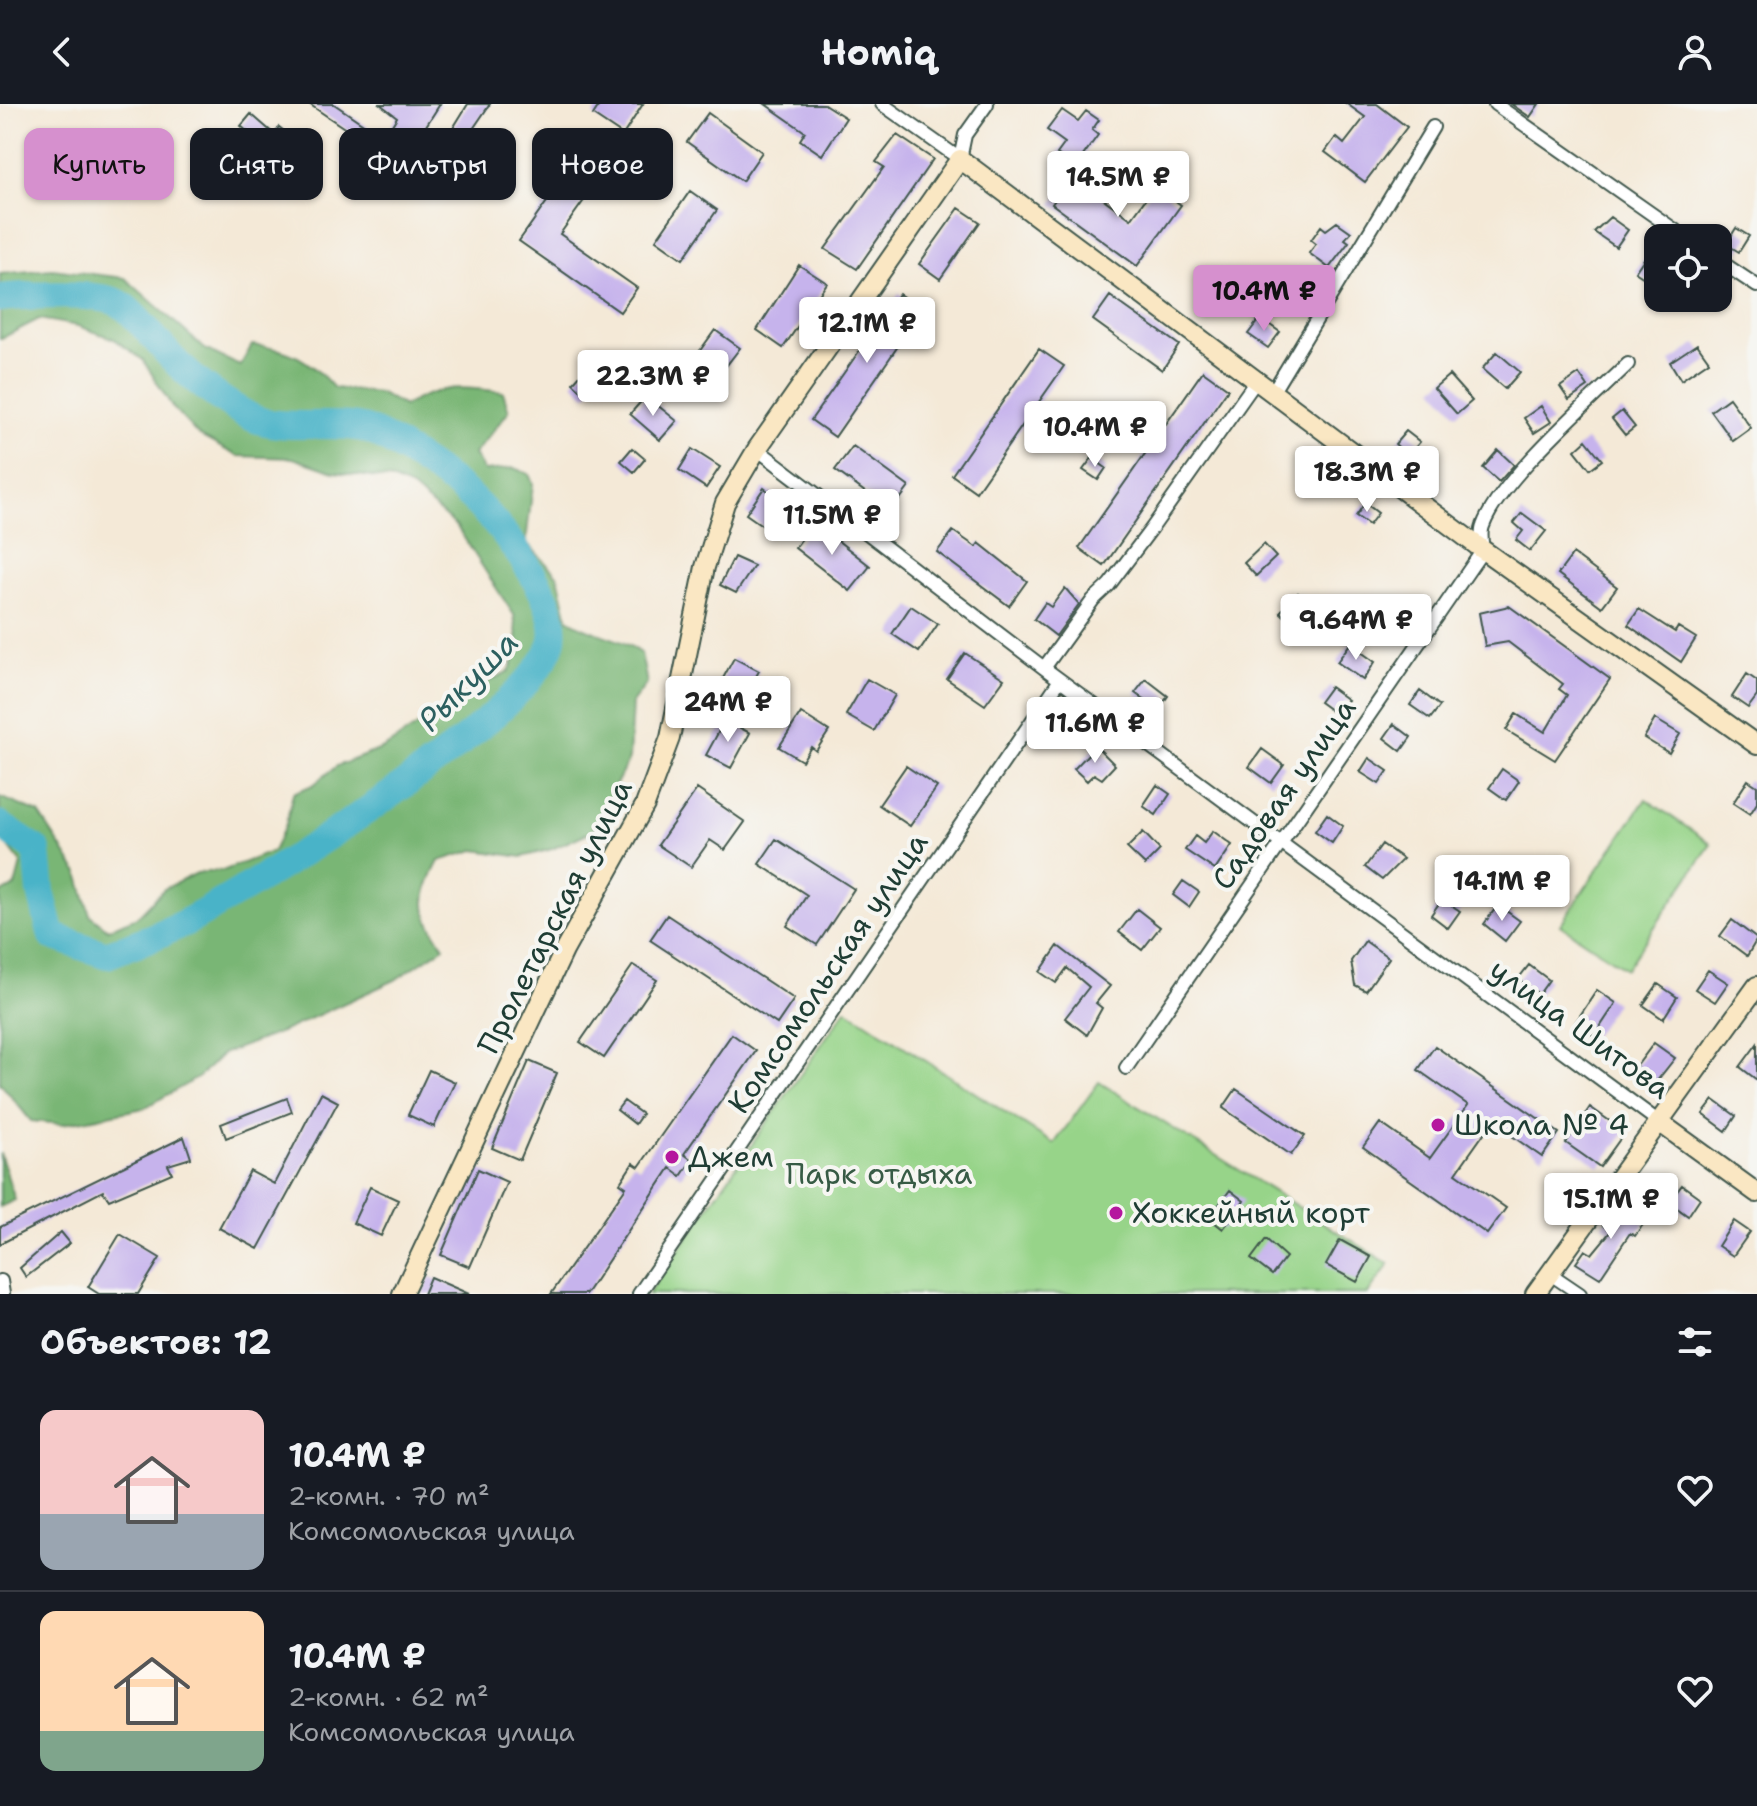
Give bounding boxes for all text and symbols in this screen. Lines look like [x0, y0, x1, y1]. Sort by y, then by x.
text: Homiq [821, 28, 936, 77]
icon: back [40, 30, 84, 74]
icon: person [1673, 30, 1717, 74]
chip: Купить [24, 128, 174, 200]
chip: Снять [190, 128, 323, 200]
chip: Фильтры [339, 128, 516, 200]
chip: Новое [532, 128, 673, 200]
pin: 14.5M ₽ [1044, 151, 1192, 219]
text: 14.5M ₽ [1065, 159, 1171, 194]
map controls [1644, 224, 1732, 312]
button: locate [1644, 224, 1732, 312]
pin: 10.4M ₽ [1190, 265, 1338, 333]
text: 10.4M ₽ [1211, 273, 1317, 308]
pin: 12.1M ₽ [793, 297, 941, 365]
text: 12.1M ₽ [817, 305, 917, 340]
pin: 22.3M ₽ [579, 350, 727, 418]
text: 22.3M ₽ [596, 358, 711, 393]
pin: 10.4M ₽ [1021, 401, 1169, 469]
text: 10.4M ₽ [1042, 409, 1148, 444]
pin: 18.3M ₽ [1293, 446, 1441, 514]
text: 18.3M ₽ [1313, 454, 1421, 489]
pin: 11.5M ₽ [758, 489, 906, 557]
text: 11.5M ₽ [782, 497, 882, 532]
pin: 9.64M ₽ [1282, 594, 1430, 662]
text: 9.64M ₽ [1299, 602, 1413, 637]
water label: Рыкуша [408, 621, 527, 740]
pin: 24M ₽ [672, 676, 784, 744]
text: 24M ₽ [683, 684, 773, 719]
street label: Садовая улица [1202, 689, 1365, 898]
pin: 11.6M ₽ [1021, 697, 1169, 765]
text: 11.6M ₽ [1045, 705, 1145, 740]
street label: Пролетарская улица [467, 772, 642, 1061]
street label: Комсомольская улица [718, 824, 937, 1121]
pin: 14.1M ₽ [1428, 855, 1576, 923]
text: 14.1M ₽ [1453, 863, 1551, 898]
street label: улица Шитова [1481, 949, 1679, 1108]
place label: Школа № 4 [1454, 1104, 1629, 1145]
marker: Школа № 4 [1429, 1116, 1447, 1134]
place label: Джем [688, 1136, 774, 1177]
marker: Джем [663, 1148, 681, 1166]
park label: Парк отдыха [786, 1153, 973, 1194]
pin: 15.1M ₽ [1537, 1173, 1685, 1241]
text: 15.1M ₽ [1562, 1181, 1660, 1216]
place label: Хоккейный корт [1132, 1192, 1371, 1233]
marker: Хоккейный корт [1107, 1204, 1125, 1222]
text: Объектов: 12 [40, 1319, 271, 1365]
icon: filters [1673, 1320, 1717, 1364]
text: 10.4M ₽ [288, 1432, 426, 1478]
icon: home [104, 1442, 200, 1538]
icon: heart [1673, 1468, 1717, 1512]
text: 2-комн. · 70 m² [288, 1478, 490, 1513]
text: Комсомольская улица [288, 1513, 575, 1548]
text: 10.4M ₽ [288, 1633, 426, 1679]
icon: home [104, 1643, 200, 1739]
icon: heart [1673, 1669, 1717, 1713]
text: 2-комн. · 62 m² [288, 1679, 489, 1714]
text: Комсомольская улица [288, 1714, 575, 1749]

